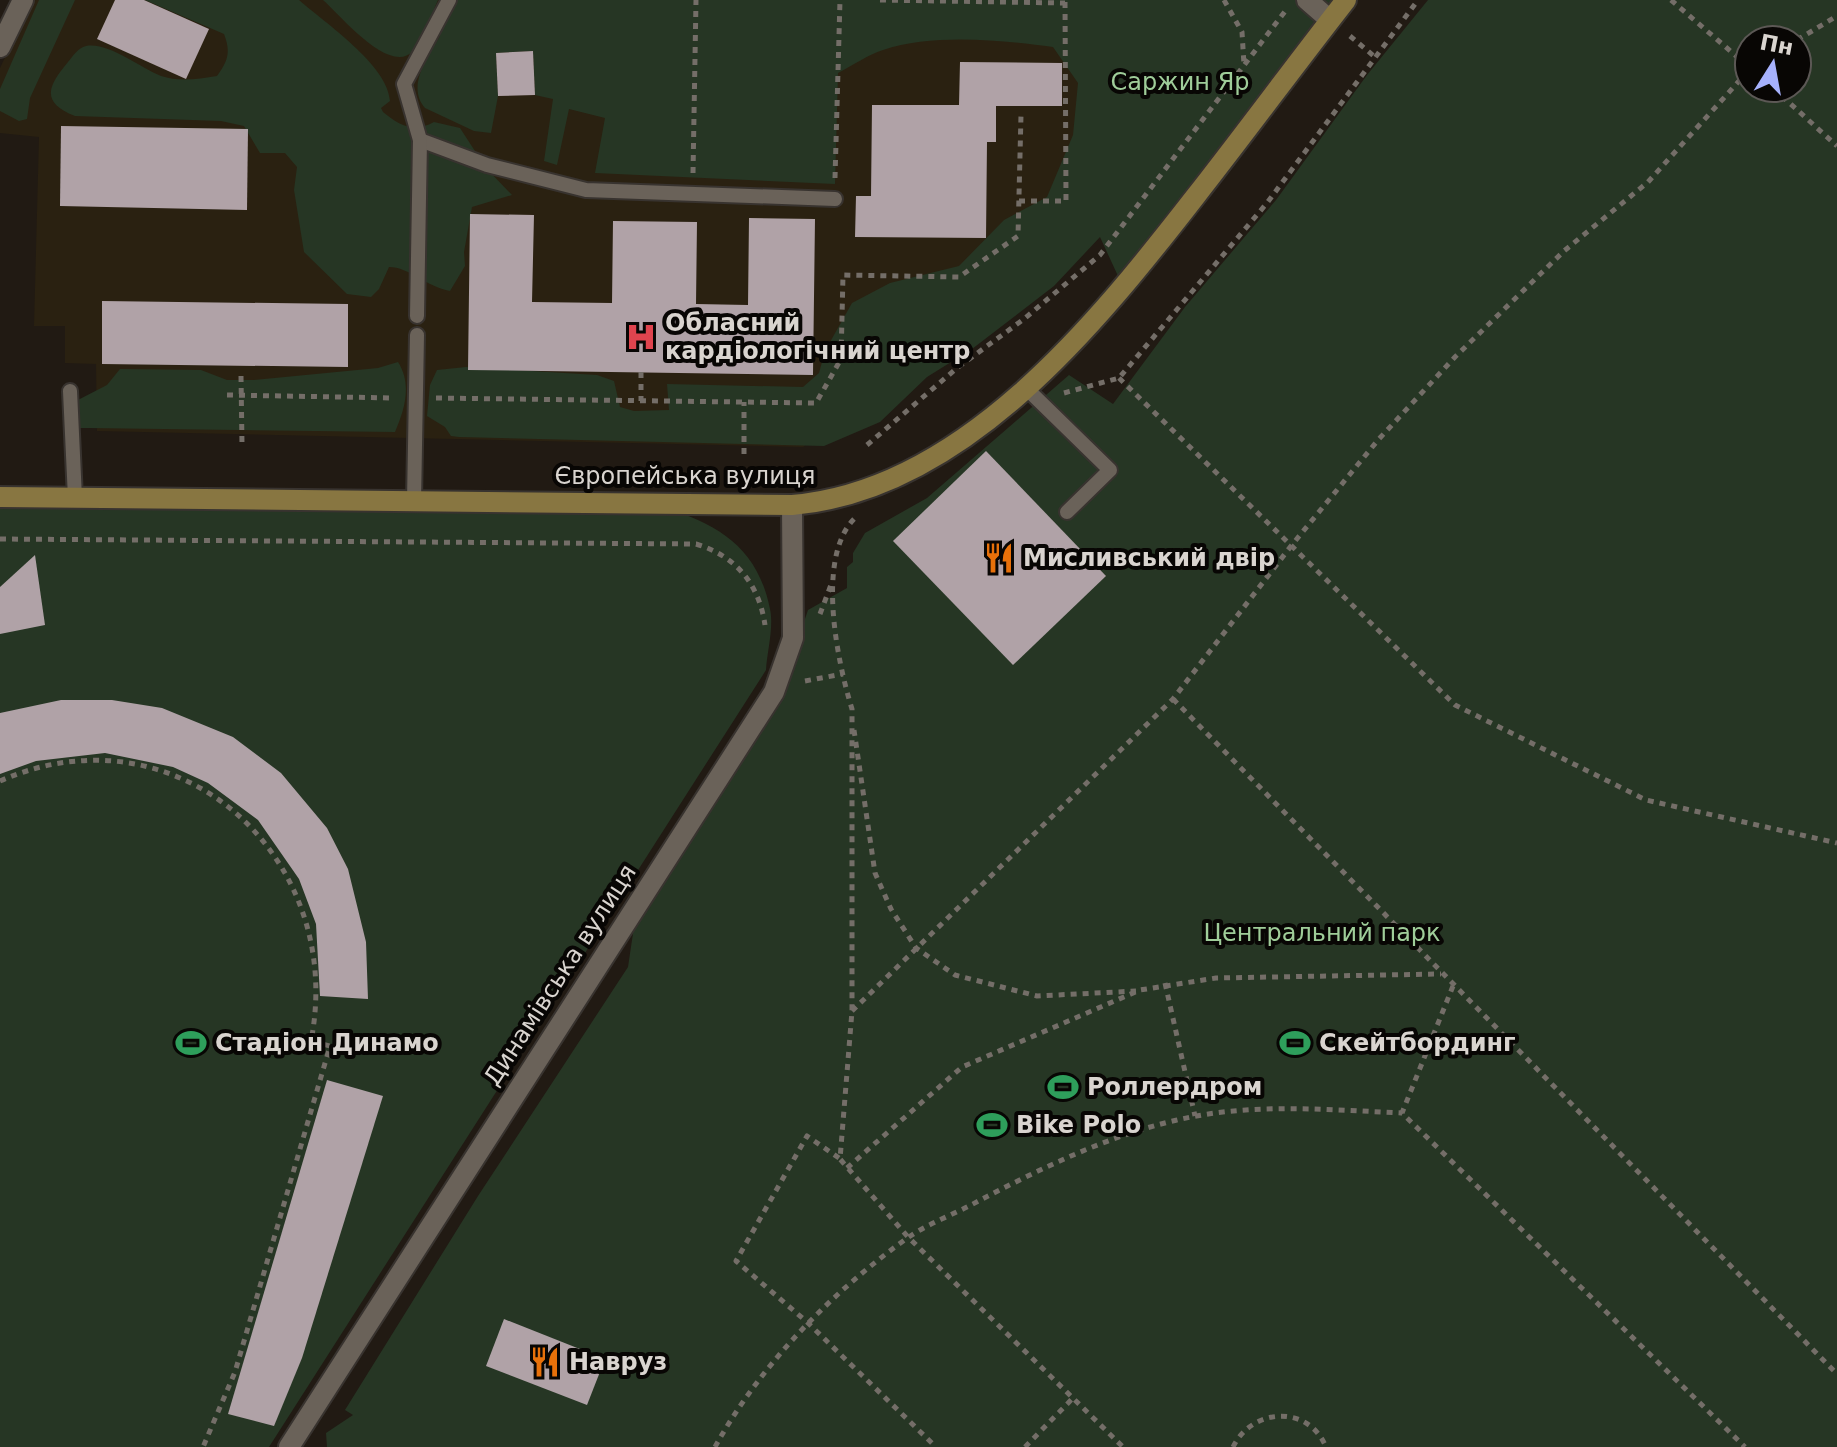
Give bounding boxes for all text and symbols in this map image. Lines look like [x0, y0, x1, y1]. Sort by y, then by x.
north arrow [1733, 24, 1813, 104]
text: Пн [1758, 29, 1796, 60]
park label: Саржин Яр [1110, 68, 1250, 96]
place label: Обласний кардiологiчний центр [665, 309, 970, 365]
hospital icon: Обласний кардiологiчний центр [624, 320, 658, 354]
street label: Європейська вулиця [554, 462, 816, 490]
restaurant icon: Мисливський двір [982, 541, 1016, 575]
place label: Мисливський двір [1023, 544, 1275, 572]
street label: Динамівська вулиця [478, 859, 642, 1091]
park label: Центральний парк [1203, 919, 1441, 947]
sports icon: Стадіон Динамо [174, 1026, 208, 1060]
sports icon: Скейтбординг [1278, 1026, 1312, 1060]
place label: Стадіон Динамо [215, 1029, 439, 1057]
place label: Скейтбординг [1319, 1029, 1516, 1057]
sports icon: Роллердром [1046, 1070, 1080, 1104]
place label: Роллердром [1087, 1073, 1262, 1101]
sports icon: Bike Polo [975, 1108, 1009, 1142]
place label: Bike Polo [1016, 1111, 1141, 1139]
restaurant icon: Навруз [528, 1345, 562, 1379]
place label: Навруз [569, 1348, 667, 1376]

